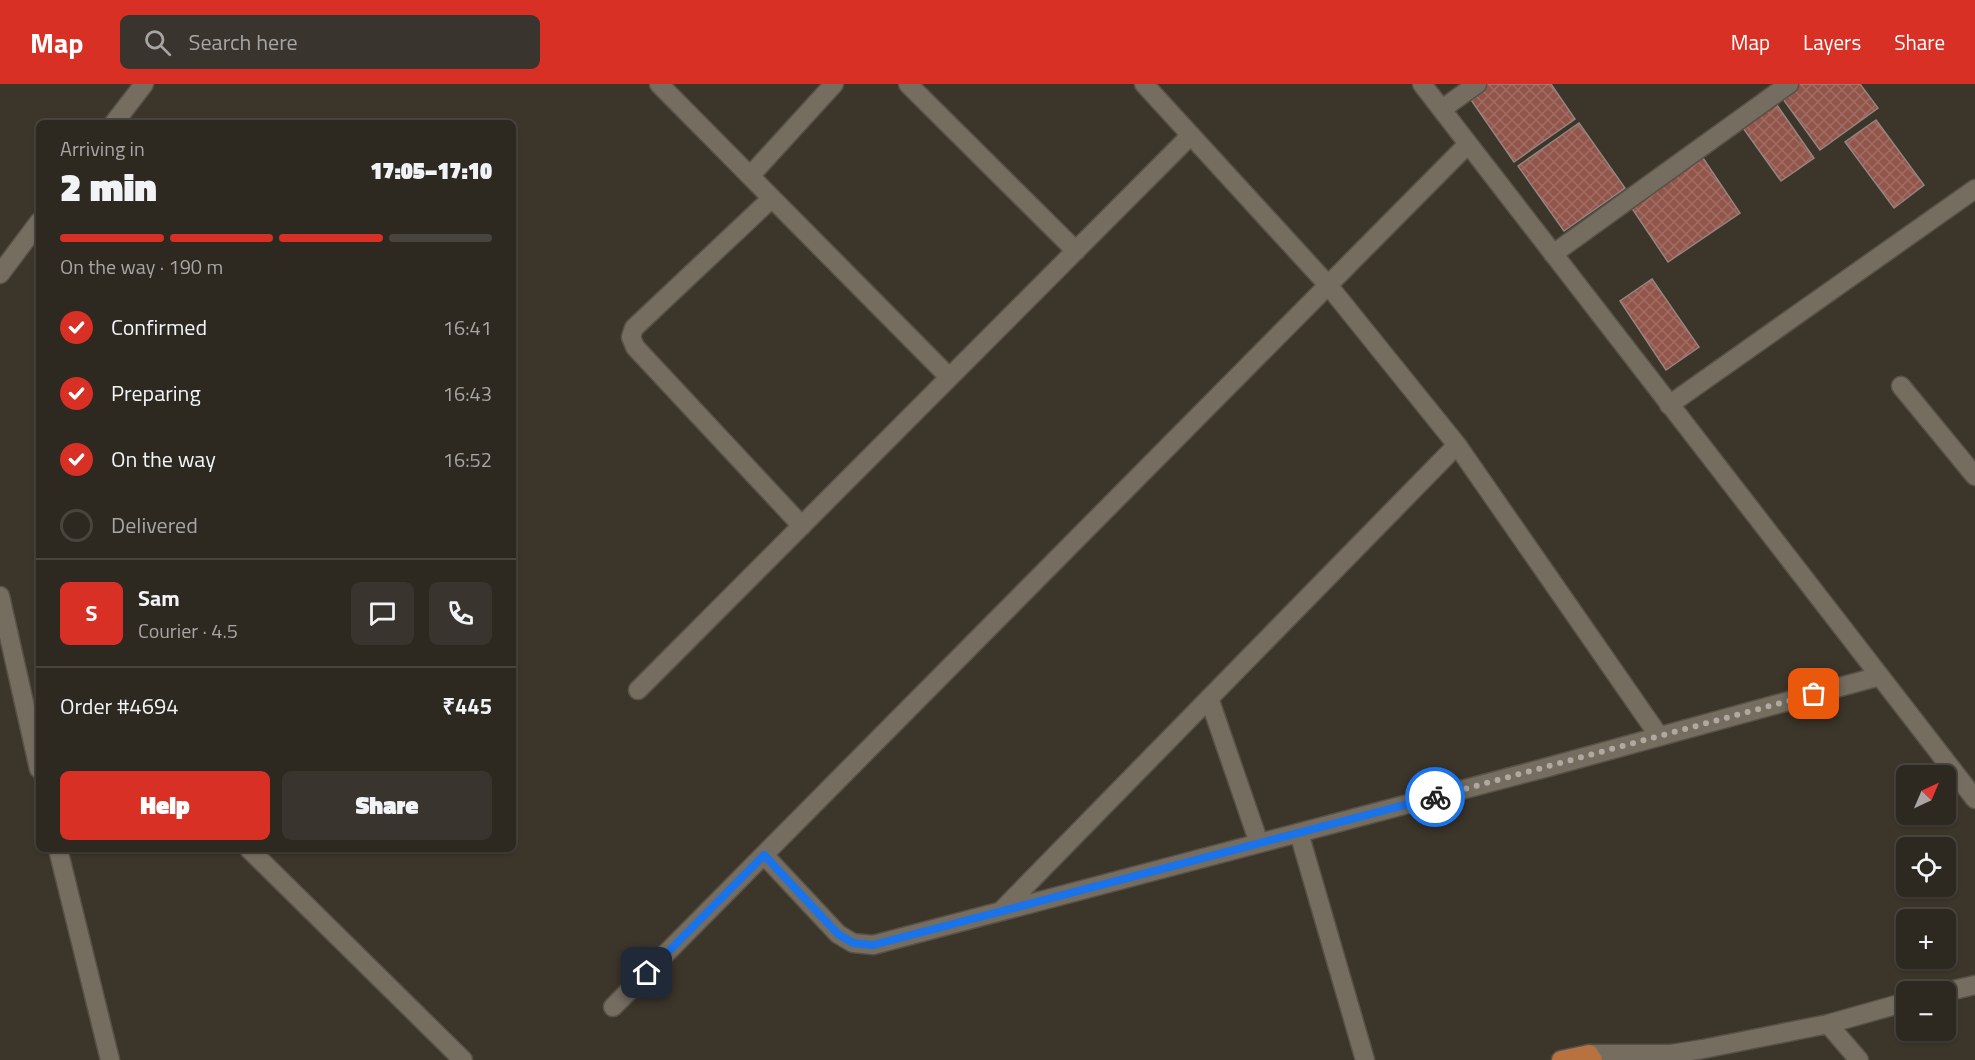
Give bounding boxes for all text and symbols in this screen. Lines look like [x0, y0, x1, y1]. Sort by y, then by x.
search box [120, 15, 540, 69]
text: Map [30, 21, 84, 64]
text: Search here [189, 25, 298, 59]
icon: search [141, 26, 174, 59]
text: Map [1731, 26, 1770, 58]
text: Layers [1803, 26, 1861, 58]
text: Share [1894, 26, 1945, 58]
text: Arriving in [60, 133, 145, 164]
text: 17:05–17:10 [370, 154, 492, 188]
text: 2 min [60, 157, 157, 216]
text: On the way · 190 m [60, 251, 223, 282]
text: Confirmed [111, 310, 207, 344]
icon: check [60, 311, 93, 344]
text: 16:41 [443, 312, 492, 343]
text: Preparing [111, 376, 201, 410]
icon: check [60, 377, 93, 410]
text: 16:43 [443, 378, 492, 409]
text: On the way [111, 442, 216, 476]
icon: check [60, 443, 93, 476]
text: 16:52 [443, 444, 492, 475]
text: Delivered [111, 508, 198, 542]
text: Sam [138, 581, 180, 615]
button: chat [351, 582, 414, 645]
button: phone [429, 582, 492, 645]
text: S [86, 596, 97, 630]
text: Courier · 4.5 [138, 615, 238, 646]
pin [1788, 668, 1839, 719]
icon: bag [1797, 677, 1830, 710]
text: Order #4694 [60, 689, 179, 723]
text: ₹445 [442, 689, 492, 723]
north arrow [1896, 765, 1956, 825]
map controls [1896, 765, 1956, 1041]
courier [1405, 767, 1465, 827]
button: Help [60, 771, 270, 840]
button: Share [282, 771, 492, 840]
icon: bike [1419, 781, 1452, 814]
button: locate [1896, 837, 1956, 897]
button: + [1896, 909, 1956, 969]
pin [621, 947, 672, 998]
icon: home [630, 956, 663, 989]
button: − [1896, 981, 1956, 1041]

